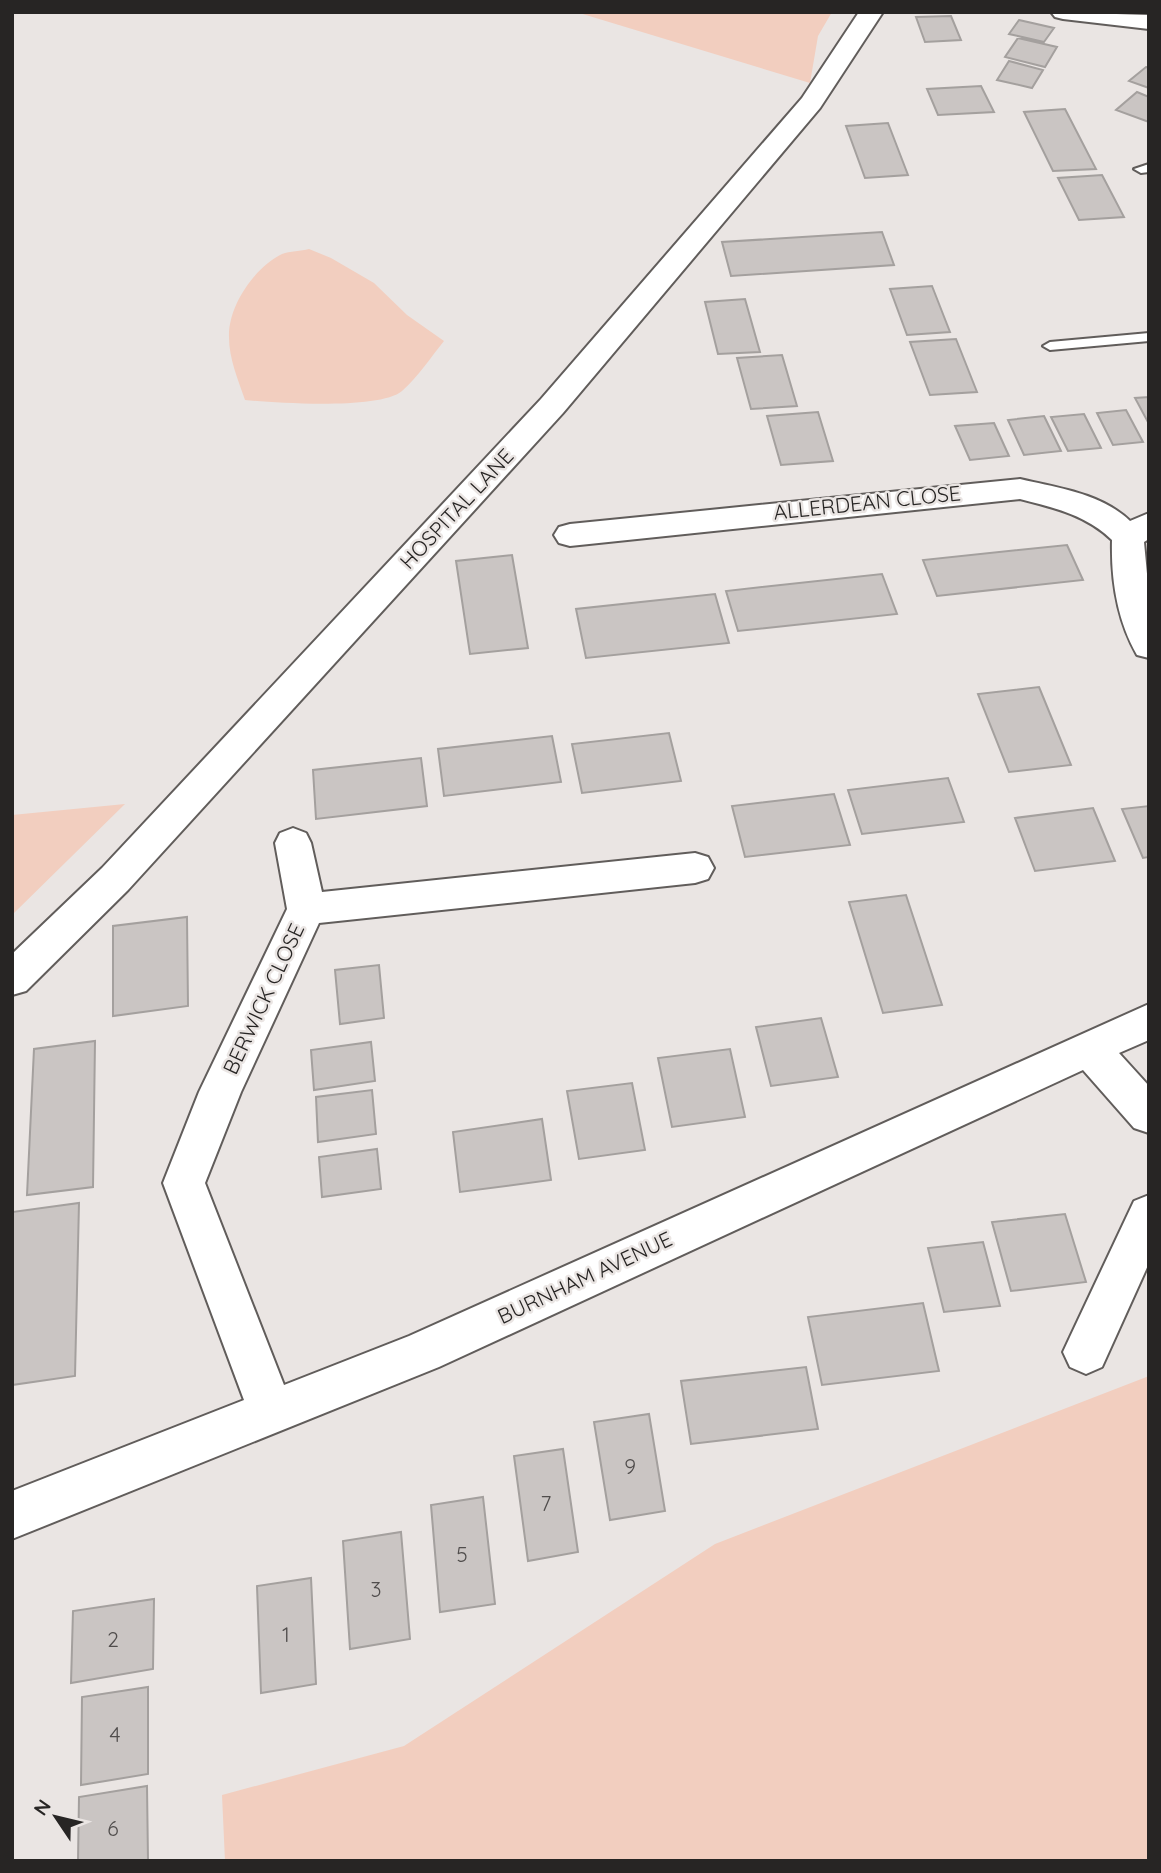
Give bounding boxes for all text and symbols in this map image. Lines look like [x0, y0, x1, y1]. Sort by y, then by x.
street label: HOSPITAL LANE [394, 443, 519, 574]
street label: ALLERDEAN CLOSE [772, 479, 962, 525]
street label: BERWICK CLOSE [217, 919, 309, 1078]
street label: BURNHAM AVENUE [493, 1225, 676, 1329]
house number: 9 [624, 1453, 636, 1479]
house number: 7 [541, 1490, 552, 1516]
house number: 5 [456, 1541, 468, 1567]
house number: 3 [370, 1576, 382, 1602]
house number: 1 [282, 1621, 290, 1647]
house number: 2 [107, 1626, 119, 1652]
house number: 4 [109, 1721, 121, 1747]
north arrow [21, 1782, 91, 1852]
text: N [28, 1795, 56, 1820]
house number: 6 [107, 1815, 119, 1841]

